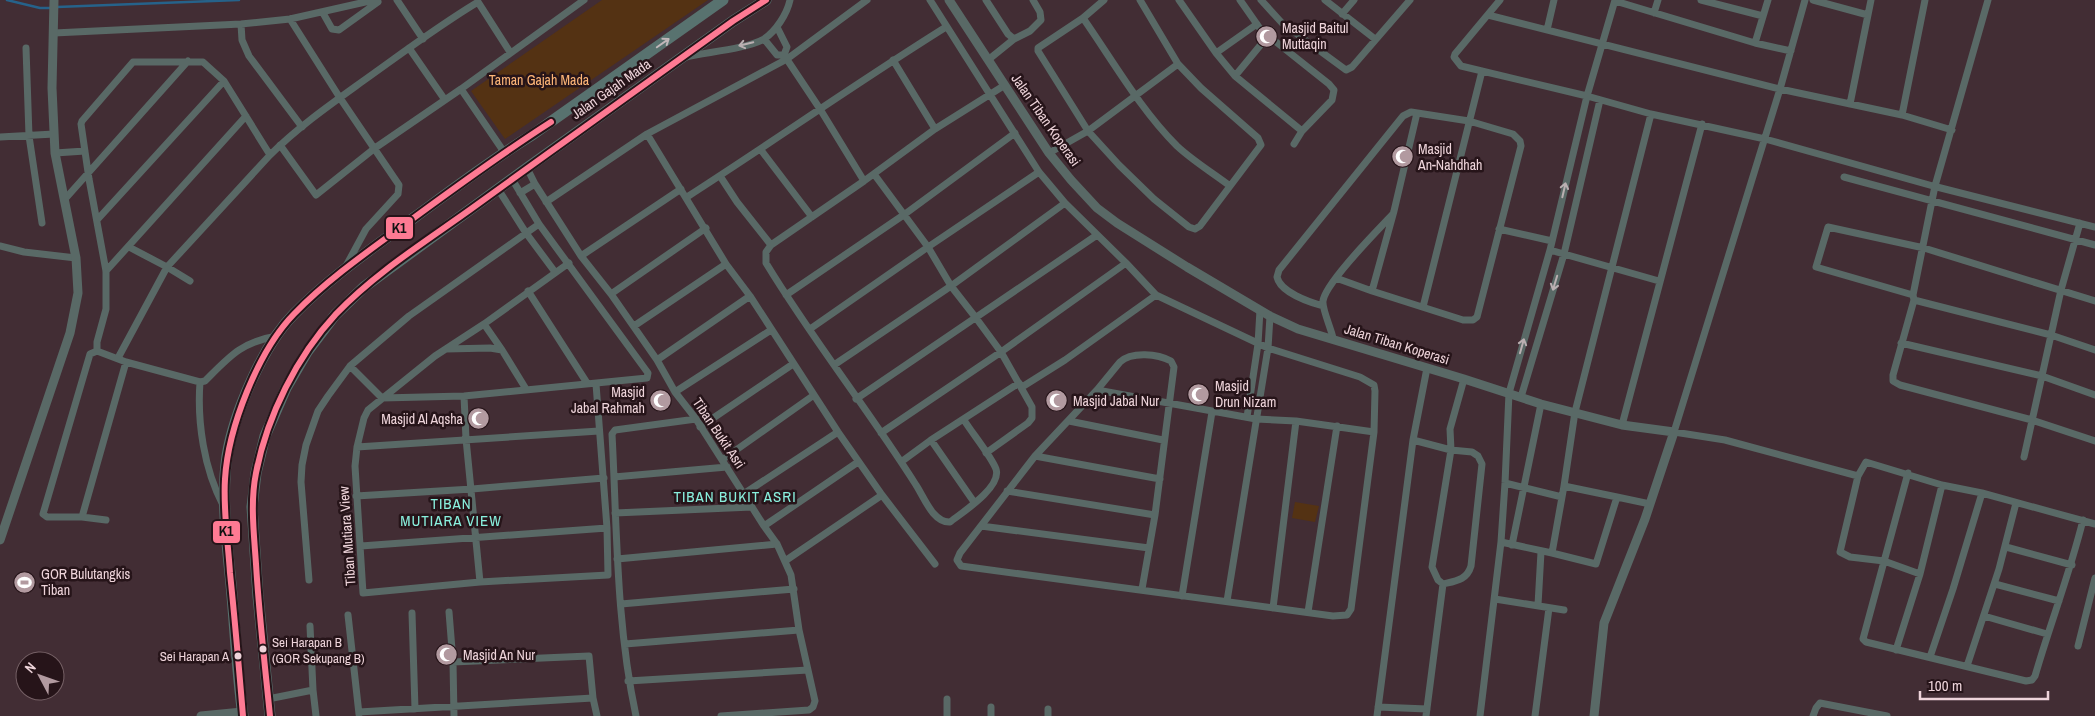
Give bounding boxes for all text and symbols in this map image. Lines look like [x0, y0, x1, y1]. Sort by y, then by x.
place label: Masjid Baitul Muttaqin [1282, 19, 1348, 53]
mosque icon: Masjid Baitul Muttaqin [1254, 24, 1278, 48]
one-way arrow [656, 38, 670, 48]
one-way arrow [738, 40, 754, 49]
street label: Jalan Gajah Mada [568, 55, 655, 123]
street label: Jalan Tiban Koperasi [1007, 70, 1085, 170]
park label: Taman Gajah Mada [489, 71, 590, 89]
place label: Masjid An-Nahdhah [1417, 140, 1482, 174]
mosque icon: Masjid An-Nahdhah [1390, 145, 1414, 169]
one-way arrow [1560, 182, 1570, 198]
line badge: K1 [385, 216, 414, 240]
text: K1 [392, 219, 407, 237]
one-way arrow [1550, 275, 1560, 291]
street label: Jalan Tiban Koperasi [1342, 320, 1452, 368]
one-way arrow [1518, 339, 1528, 355]
place label: Masjid Drun Nizam [1215, 377, 1276, 411]
mosque icon: Masjid Drun Nizam [1187, 382, 1211, 406]
place label: Masjid Jabal Rahmah [571, 383, 645, 417]
mosque icon: Masjid Jabal Rahmah [649, 388, 673, 412]
mosque icon: Masjid Jabal Nur [1045, 389, 1069, 413]
place label: Masjid Jabal Nur [1073, 392, 1159, 410]
street label: Tiban Bukit Asri [689, 394, 749, 472]
mosque icon: Masjid Al Aqsha [467, 407, 491, 431]
place label: Masjid Al Aqsha [381, 410, 464, 428]
street label: Tiban Mutiara View [334, 485, 359, 586]
district label: TIBAN BUKIT ASRI [673, 486, 797, 507]
district label: TIBAN MUTIARA VIEW [400, 493, 502, 531]
line badge: K1 [212, 520, 241, 544]
text: K1 [219, 522, 234, 540]
place label: GOR Bulutangkis Tiban [41, 565, 131, 599]
sports icon: GOR Bulutangkis Tiban [13, 570, 37, 594]
place label: Sei Harapan B (GOR Sekupang B) [272, 634, 365, 667]
mosque icon: Masjid An Nur [435, 643, 459, 667]
marker: Sei Harapan B (GOR Sekupang B) [258, 644, 268, 654]
place label: Masjid An Nur [463, 646, 535, 664]
place label: Sei Harapan A [160, 648, 230, 665]
north arrow [15, 651, 65, 701]
marker: Sei Harapan A [233, 651, 243, 661]
text: N [21, 658, 40, 677]
scale bar [1920, 668, 2048, 700]
text: 100 m [1928, 675, 1962, 696]

